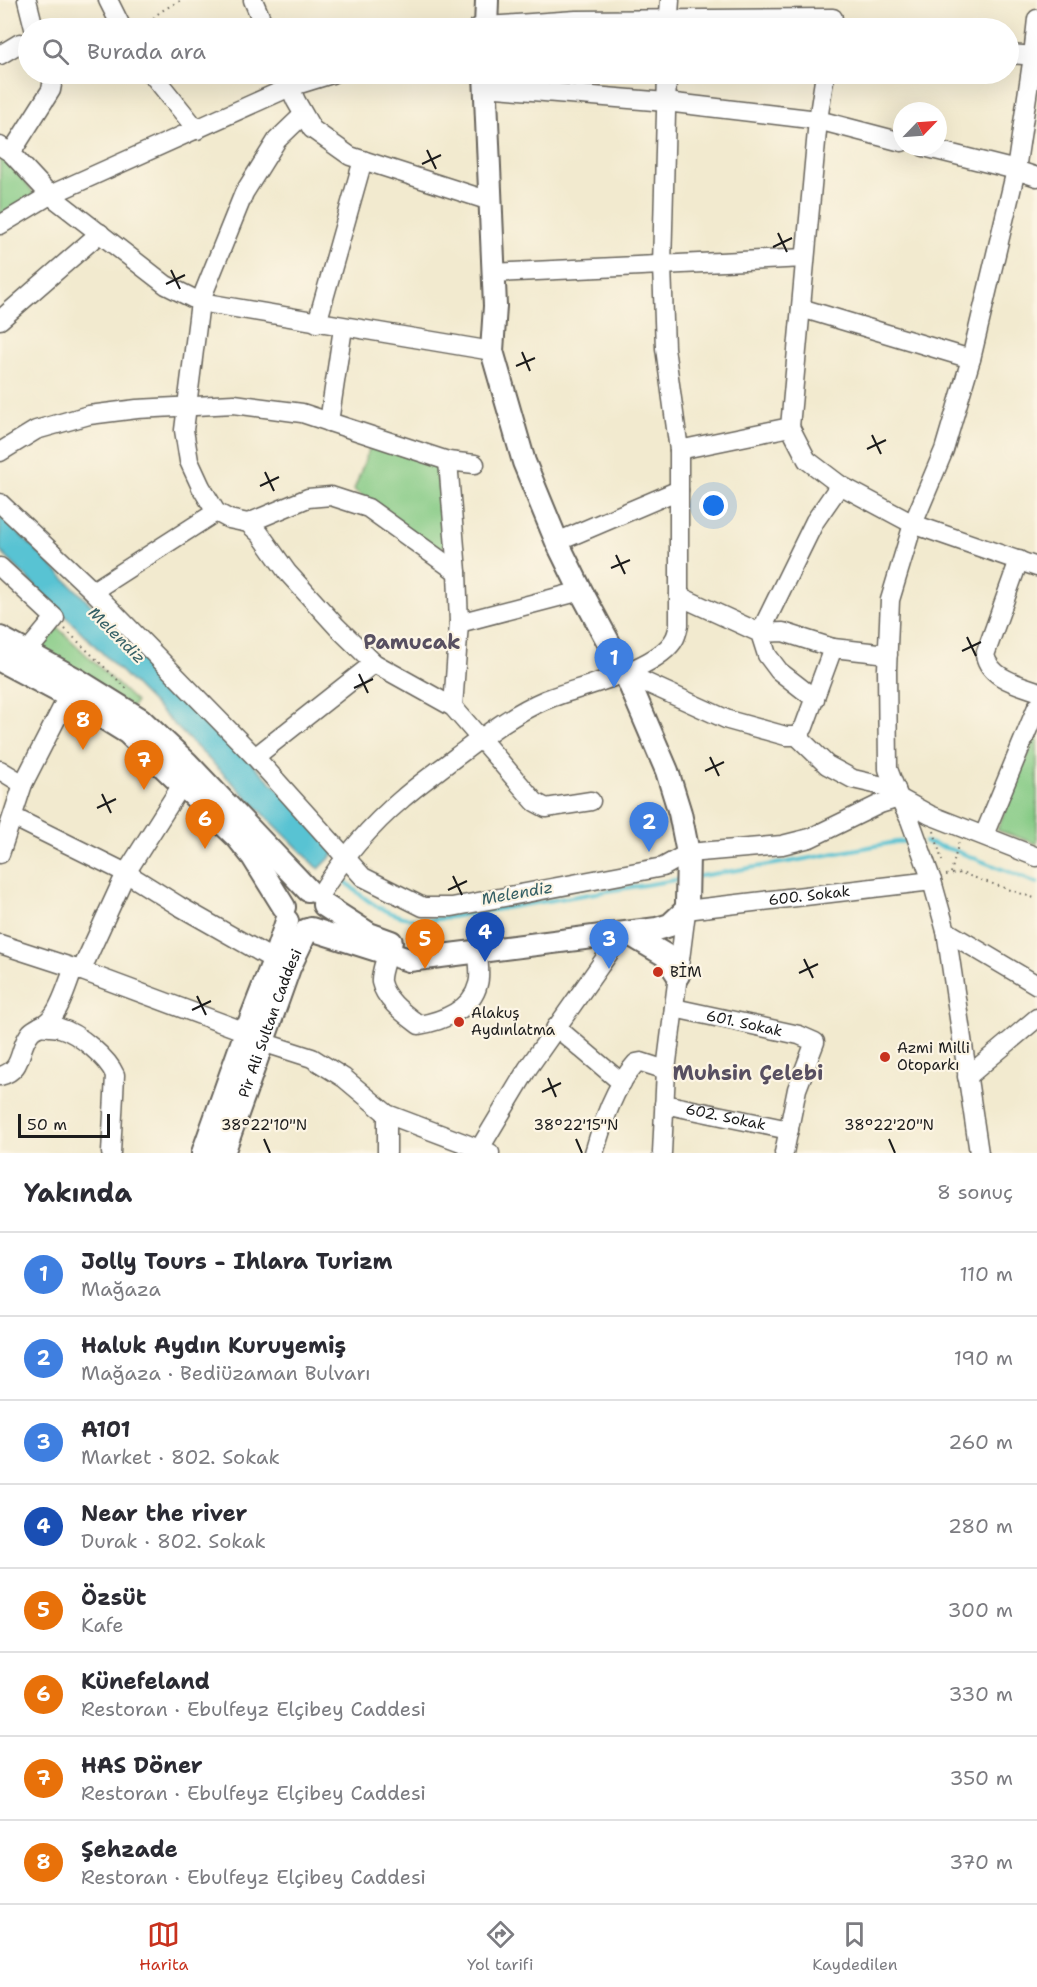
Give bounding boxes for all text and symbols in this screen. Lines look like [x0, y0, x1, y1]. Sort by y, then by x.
search box [18, 18, 1019, 84]
icon: search [39, 35, 72, 68]
text: Burada ara [87, 37, 206, 66]
north arrow [893, 102, 947, 156]
your location [699, 491, 728, 520]
water label: Melendiz [84, 602, 150, 668]
district label: Pamucak [363, 628, 461, 656]
pin: 1 [594, 638, 634, 688]
pin: 8 [64, 700, 103, 750]
pin: 7 [124, 740, 164, 790]
pin: 6 [186, 800, 224, 849]
pin: 2 [630, 802, 668, 852]
water label: Melendiz [480, 876, 554, 910]
street label: 600. Sokak [767, 881, 851, 910]
pin: 4 [466, 912, 504, 962]
pin: 5 [406, 920, 444, 969]
pin: 3 [590, 920, 628, 969]
street label: Pir Ali Sultan Caddesi [234, 945, 307, 1100]
place label: BİM [670, 962, 702, 982]
marker: BİM [651, 965, 665, 979]
place label: Alakuş Aydınlatma [471, 1003, 556, 1040]
street label: 601. Sokak [704, 1005, 784, 1041]
marker: Alakuş Aydınlatma [452, 1015, 466, 1029]
place label: Azmi Milli Otoparkı [897, 1038, 970, 1075]
marker: Azmi Milli Otoparkı [878, 1050, 892, 1064]
district label: Muhsin Çelebi [673, 1059, 823, 1087]
street label: 602. Sokak [684, 1099, 768, 1135]
scale bar [18, 1111, 110, 1138]
text: 50 m [27, 1114, 67, 1135]
text: 38°22'10"N [221, 1115, 307, 1135]
text: 38°22'15"N [534, 1115, 618, 1135]
text: 38°22'20"N [844, 1115, 934, 1135]
text: Yakında [24, 1175, 132, 1210]
text: 8 sonuç [937, 1179, 1013, 1205]
text: Jolly Tours - Ihlara Turizm [81, 1247, 393, 1276]
text: 1 [39, 1261, 48, 1287]
text: 110 m [959, 1261, 1013, 1287]
text: Mağaza [81, 1276, 161, 1302]
text: Haluk Aydın Kuruyemiş [81, 1331, 346, 1360]
text: 2 [37, 1345, 51, 1371]
text: 190 m [954, 1345, 1013, 1371]
text: Mağaza · Bediüzaman Bulvarı [81, 1360, 371, 1386]
text: A101 [81, 1415, 131, 1444]
text: 3 [37, 1429, 51, 1455]
text: 260 m [948, 1429, 1013, 1455]
text: Market · 802. Sokak [81, 1444, 280, 1470]
text: Near the river [81, 1499, 247, 1528]
text: 4 [37, 1513, 51, 1539]
text: 280 m [948, 1513, 1013, 1539]
text: Durak · 802. Sokak [81, 1528, 266, 1554]
text: Özsüt [81, 1583, 147, 1612]
text: 5 [37, 1597, 50, 1623]
text: 300 m [947, 1597, 1013, 1623]
text: Kafe [81, 1612, 124, 1638]
text: Künefeland [81, 1667, 210, 1696]
text: 6 [37, 1681, 51, 1707]
text: 330 m [949, 1681, 1013, 1707]
text: Restoran · Ebulfeyz Elçibey Caddesi [81, 1696, 426, 1722]
text: HAS Döner [81, 1751, 203, 1780]
text: 7 [37, 1765, 51, 1791]
text: 350 m [949, 1765, 1013, 1791]
text: Restoran · Ebulfeyz Elçibey Caddesi [81, 1780, 426, 1806]
text: Şehzade [81, 1835, 178, 1864]
text: 8 [37, 1849, 51, 1875]
text: 370 m [949, 1849, 1013, 1875]
text: Restoran · Ebulfeyz Elçibey Caddesi [81, 1864, 426, 1890]
tab: Harita [139, 1918, 188, 1975]
tab: Yol tarifi [467, 1918, 534, 1975]
tab: Kaydedilen [812, 1918, 898, 1975]

